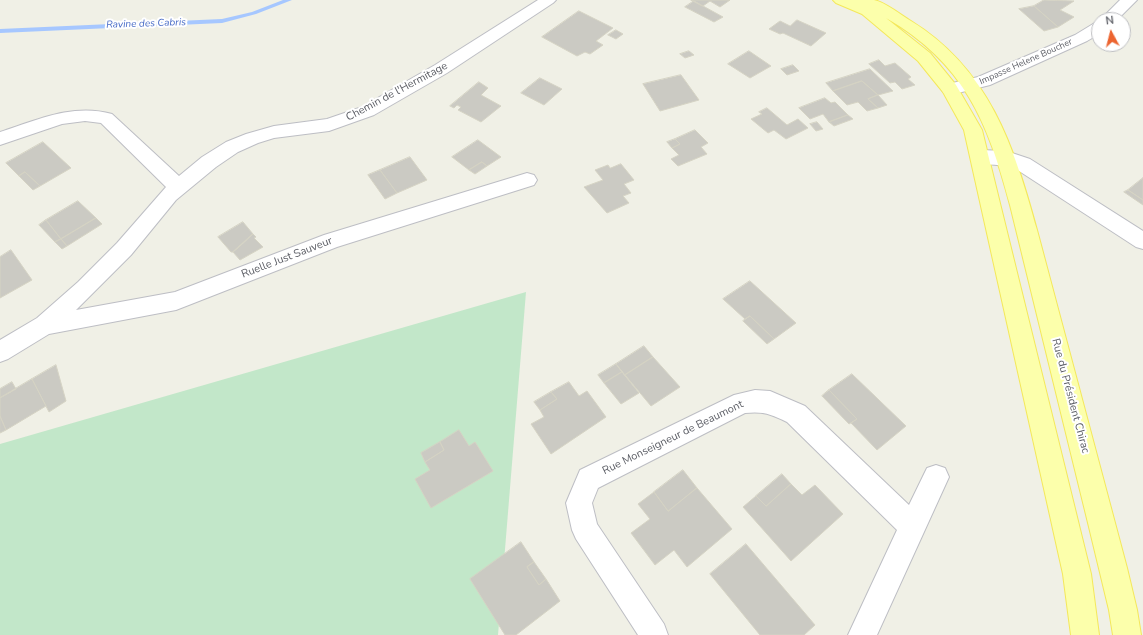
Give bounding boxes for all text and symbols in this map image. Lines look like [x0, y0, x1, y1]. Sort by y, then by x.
north arrow [1091, 12, 1131, 52]
text: N [1105, 13, 1115, 29]
water label: Ravine des Cabris [106, 17, 186, 31]
street label: Impasse Helene Boucher [978, 37, 1074, 87]
street label: Chemin de l'Hermitage [344, 60, 450, 124]
street label: Ruelle Just Sauveur [240, 235, 334, 281]
street label: Rue du Président Chirac [1048, 337, 1092, 455]
street label: Rue Monseigneur de Beaumont [600, 398, 746, 478]

